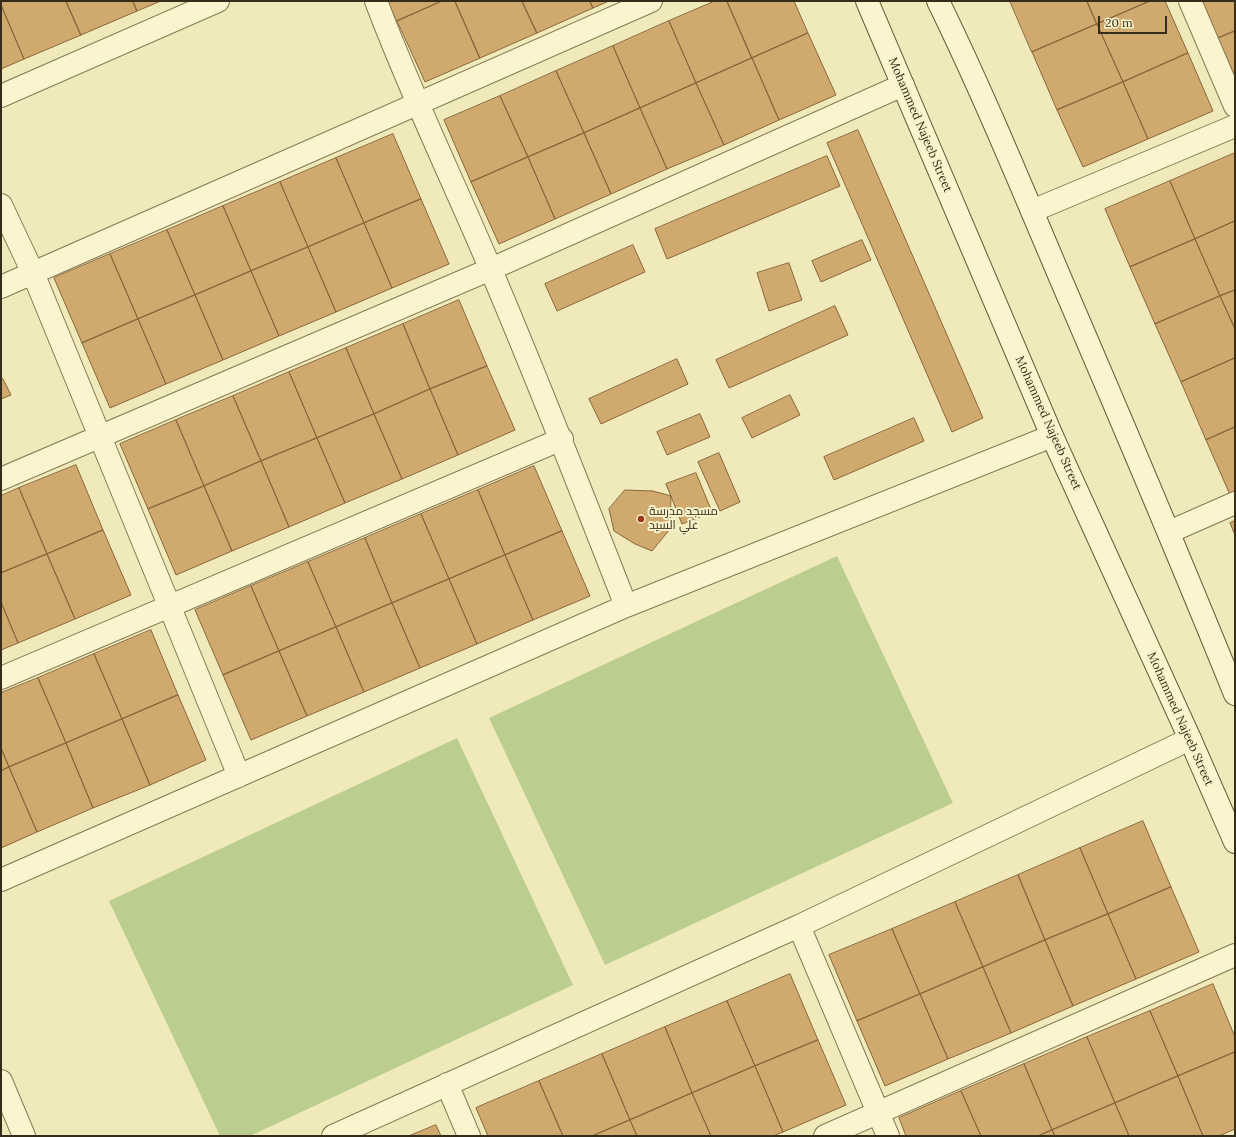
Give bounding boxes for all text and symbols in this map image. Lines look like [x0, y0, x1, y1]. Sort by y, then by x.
scale bar [1100, 8, 1169, 34]
text: 20 m [1105, 15, 1133, 30]
street label: Mohammed Najeeb Street [885, 55, 955, 195]
street label: Mohammed Najeeb Street [1012, 354, 1084, 492]
place label: مسجد مدرسة علي السيد [649, 505, 718, 533]
marker: مسجد مدرسة علي السيد [636, 514, 646, 524]
street label: Mohammed Najeeb Street [1144, 650, 1216, 788]

